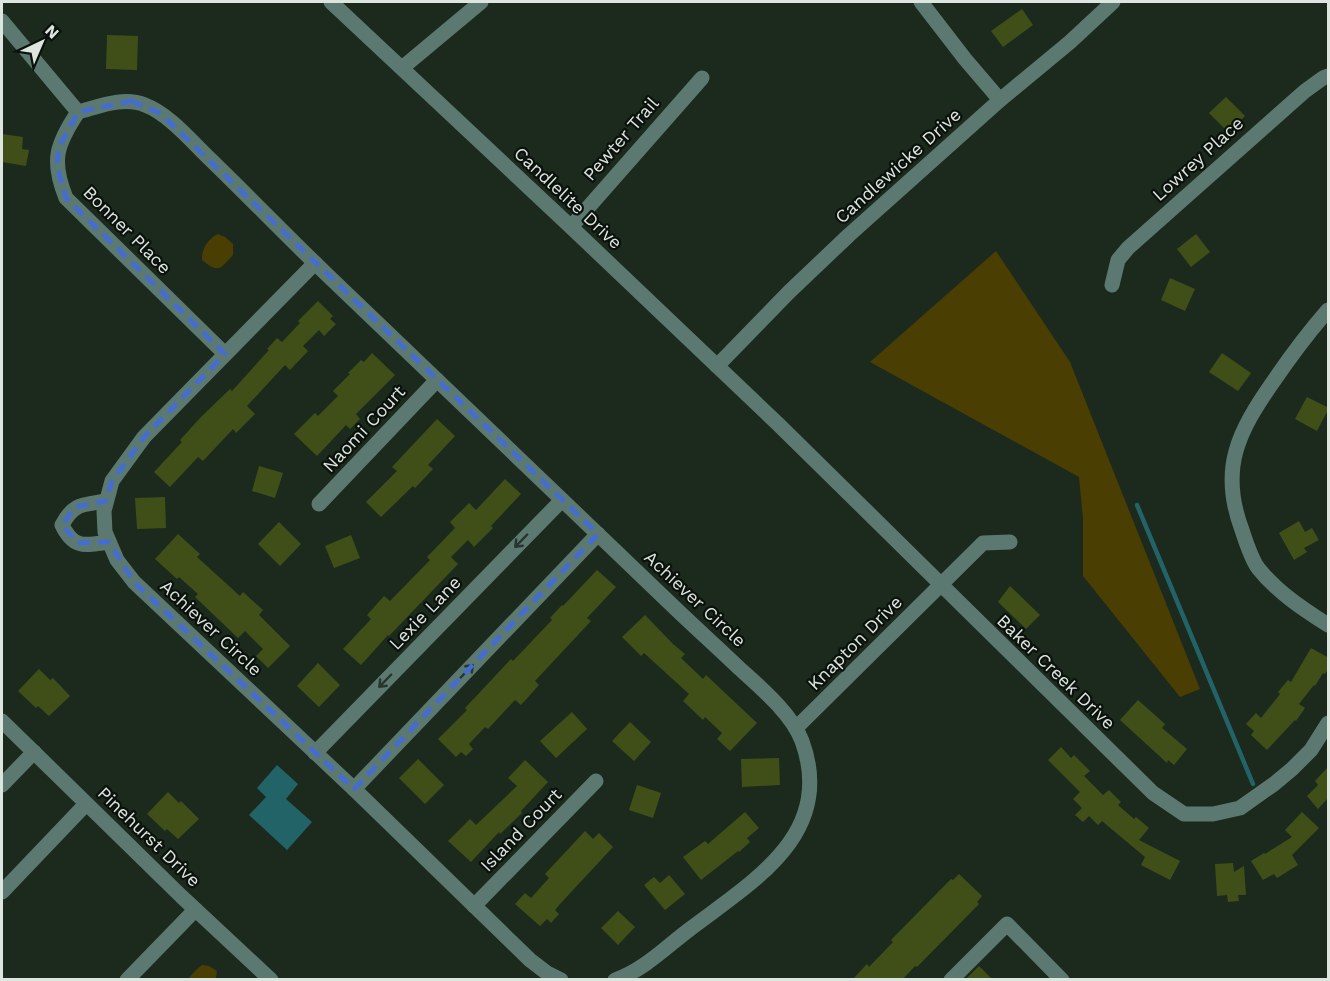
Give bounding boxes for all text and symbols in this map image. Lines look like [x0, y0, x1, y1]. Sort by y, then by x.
north arrow [12, 12, 72, 72]
text: N [41, 21, 63, 43]
street label: Pewter Trail [579, 92, 663, 185]
street label: Candlewicke Drive [831, 104, 965, 228]
street label: Lowrey Place [1148, 112, 1247, 205]
street label: Candlelite Drive [510, 142, 627, 253]
street label: Bonner Place [79, 181, 176, 278]
street label: Naomi Court [318, 381, 409, 476]
one-way arrow [514, 534, 529, 549]
street label: Achiever Circle [640, 546, 750, 651]
street label: Lexie Lane [384, 572, 465, 654]
street label: Achiever Circle [156, 575, 266, 680]
street label: Knapton Drive [803, 591, 906, 694]
street label: Baker Creek Drive [993, 610, 1120, 733]
one-way arrow [459, 664, 473, 679]
one-way arrow [378, 673, 393, 688]
street label: Pinehurst Drive [94, 782, 205, 891]
street label: Island Court [476, 783, 566, 876]

